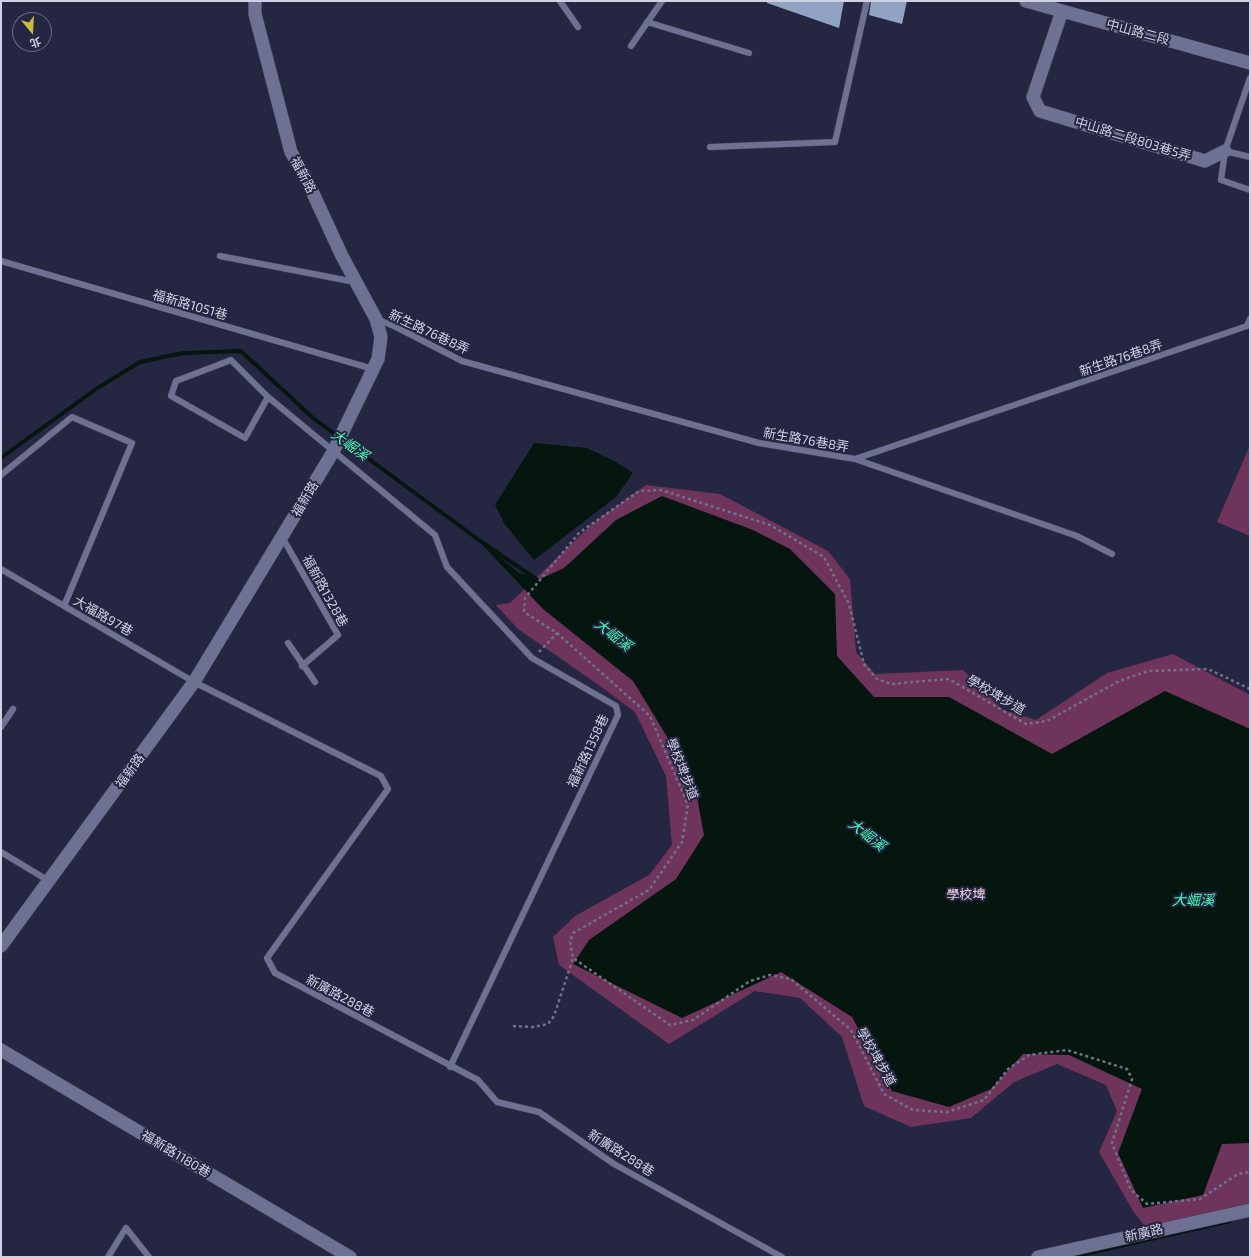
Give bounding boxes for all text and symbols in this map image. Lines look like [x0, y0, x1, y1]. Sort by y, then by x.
north arrow [12, 12, 52, 52]
street label: 中山路二段 [1105, 16, 1171, 48]
text: 北 [28, 35, 43, 51]
street label: 中山路二段803巷5弄 [1073, 114, 1193, 164]
street label: 福新路 [287, 154, 319, 196]
street label: 福新路1051巷 [151, 287, 229, 323]
street label: 新生路76巷8弄 [386, 307, 472, 357]
street label: 新生路76巷8弄 [1077, 336, 1165, 380]
street label: 新生路76巷8弄 [762, 425, 850, 455]
water label: 大崛溪 [328, 426, 372, 464]
street label: 福新路 [288, 478, 322, 520]
street label: 福新路1328巷 [299, 552, 351, 630]
street label: 大福路97巷 [70, 593, 136, 639]
water label: 大崛溪 [591, 615, 635, 655]
street label: 學校埤步道 [964, 672, 1028, 718]
street label: 福新路1358巷 [564, 712, 612, 790]
street label: 學校埤步道 [663, 736, 701, 802]
street label: 福新路 [112, 751, 148, 791]
water label: 大崛溪 [845, 815, 889, 855]
park label: 學校埤 [947, 887, 985, 903]
water label: 大崛溪 [1172, 892, 1214, 908]
street label: 新廣路288巷 [303, 971, 377, 1021]
street label: 學校埤步道 [853, 1025, 899, 1089]
street label: 新廣路288巷 [585, 1126, 657, 1180]
street label: 福新路1180巷 [139, 1127, 213, 1181]
street label: 新廣路 [1123, 1221, 1165, 1245]

